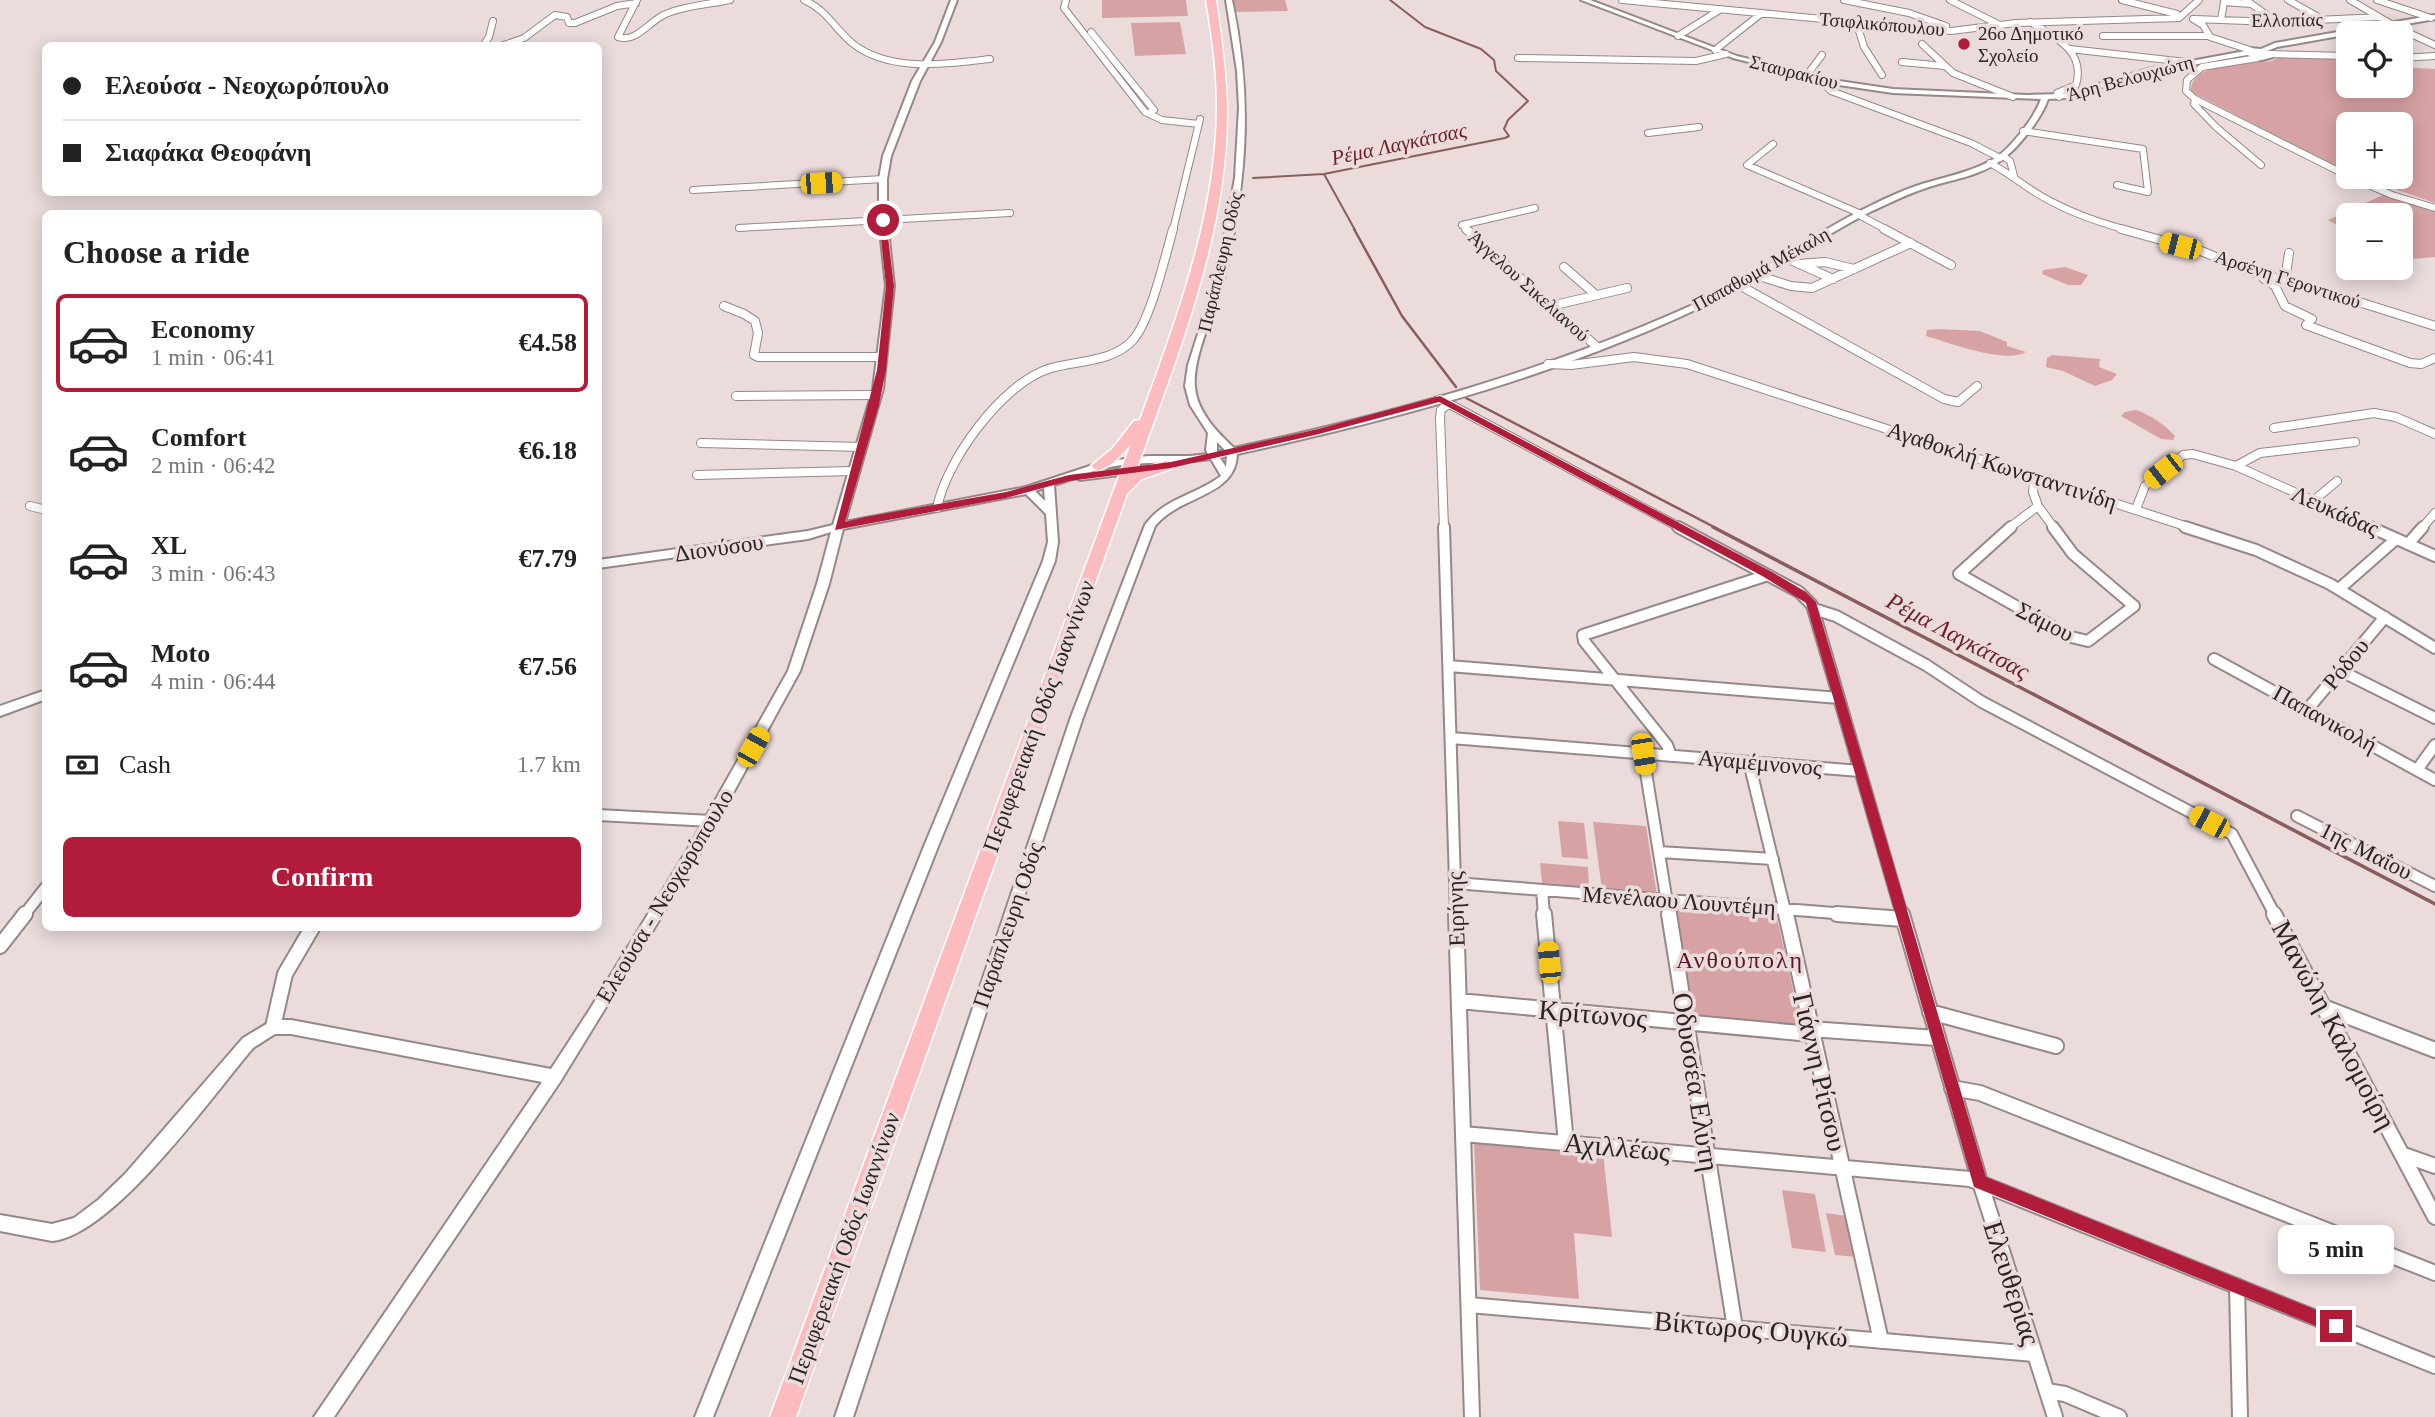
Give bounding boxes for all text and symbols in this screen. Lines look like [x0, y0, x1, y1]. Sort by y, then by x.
street label: Τσιφλικόπουλου [1818, 8, 1946, 40]
street label: Ελλοπίας [2251, 9, 2324, 31]
map controls [2336, 21, 2413, 280]
button: locate [2336, 21, 2413, 98]
place label: 26ο Δημοτικό Σχολείο [1978, 23, 2083, 66]
marker: 26ο Δημοτικό Σχολείο [1956, 36, 1972, 52]
street label: Σταυρακίου [1747, 51, 1841, 93]
street label: Άρη Βελουχιώτη [2064, 51, 2196, 105]
text: Ελεούσα - Νεοχωρόπουλο [105, 71, 389, 100]
button: + [2336, 112, 2413, 189]
water label: Ρέμα Λαγκάτσας [1328, 118, 1469, 170]
text: Σιαφάκα Θεοφάνη [105, 138, 311, 167]
car [800, 171, 843, 195]
street label: Παράπλευρη Οδός [1194, 189, 1246, 334]
button: − [2336, 203, 2413, 280]
route start [867, 204, 899, 236]
street label: Παπαθωμά Μέκαλη [1689, 223, 1833, 315]
street label: Άγγελου Σικελιανού [1464, 226, 1594, 346]
car [2158, 231, 2203, 261]
text: Choose a ride [63, 234, 250, 270]
street label: Αρσένη Γεροντικού [2212, 246, 2364, 312]
icon: car [67, 312, 130, 375]
text: Economy [151, 315, 255, 344]
text: €4.58 [519, 328, 577, 357]
text: 1 min · 06:41 [151, 345, 276, 370]
street label: Αγαθοκλή Κωνσταντινίδη [1884, 417, 2120, 515]
icon: car [67, 420, 130, 483]
text: Comfort [151, 423, 246, 452]
text: €6.18 [519, 436, 577, 465]
car [2140, 450, 2187, 492]
text: 2 min · 06:42 [151, 453, 276, 478]
street label: Λευκάδας [2287, 481, 2383, 541]
icon: car [67, 528, 130, 591]
street label: Διονύσου [673, 529, 765, 567]
text: XL [151, 531, 187, 560]
text: €7.79 [519, 544, 577, 573]
text: 3 min · 06:43 [151, 561, 276, 586]
street label: Περιφερειακή Οδός Ιωαννίνων [978, 577, 1100, 855]
water label: Ρέμα Λαγκάτσας [1881, 587, 2034, 685]
street label: Σάμου [2012, 597, 2078, 647]
street label: Ρόδου [2318, 634, 2374, 694]
icon: car [67, 636, 130, 699]
text: Moto [151, 639, 210, 668]
text: €7.56 [519, 652, 577, 681]
text: 4 min · 06:44 [151, 669, 276, 694]
street label: Παπανικολή [2269, 680, 2381, 758]
car [734, 724, 773, 770]
car [1630, 732, 1657, 776]
street label: Αγαμέμνονoς [1697, 745, 1823, 781]
icon: cash [63, 746, 101, 784]
text: Cash [119, 750, 171, 779]
text: 1.7 km [517, 752, 581, 777]
street label: Ελεούσα - Νεοχωρόπουλο [591, 785, 739, 1007]
car [2186, 803, 2233, 841]
street label: 1ης Μαΐου [2316, 817, 2416, 885]
button: Confirm [63, 837, 581, 917]
street label: Παράπλευρη Οδός [968, 839, 1048, 1011]
street label: Ειρήνης [1442, 871, 1470, 947]
street label: Μενέλαου Λουντέμη [1581, 882, 1777, 920]
street label: Μανώλη Καλομοίρη [2266, 915, 2402, 1135]
car [1537, 940, 1562, 984]
district label: Ανθούπολη [1676, 947, 1804, 973]
street label: Οδυσσέα Ελύτη [1667, 990, 1725, 1174]
street label: Γιάννη Ρίτσου [1787, 990, 1853, 1154]
street label: Κρίτωνος [1537, 994, 1649, 1034]
street label: Περιφερειακή Οδός Ιωαννίνων [783, 1109, 905, 1387]
street label: Αχιλλέως [1563, 1127, 1671, 1167]
street label: Ελευθερίας [1977, 1217, 2047, 1349]
callout: 5 min [2278, 1224, 2394, 1274]
text: 5 min [2308, 1237, 2364, 1262]
street label: Βίκτωρος Ουγκώ [1653, 1305, 1849, 1353]
route end [2320, 1310, 2352, 1342]

